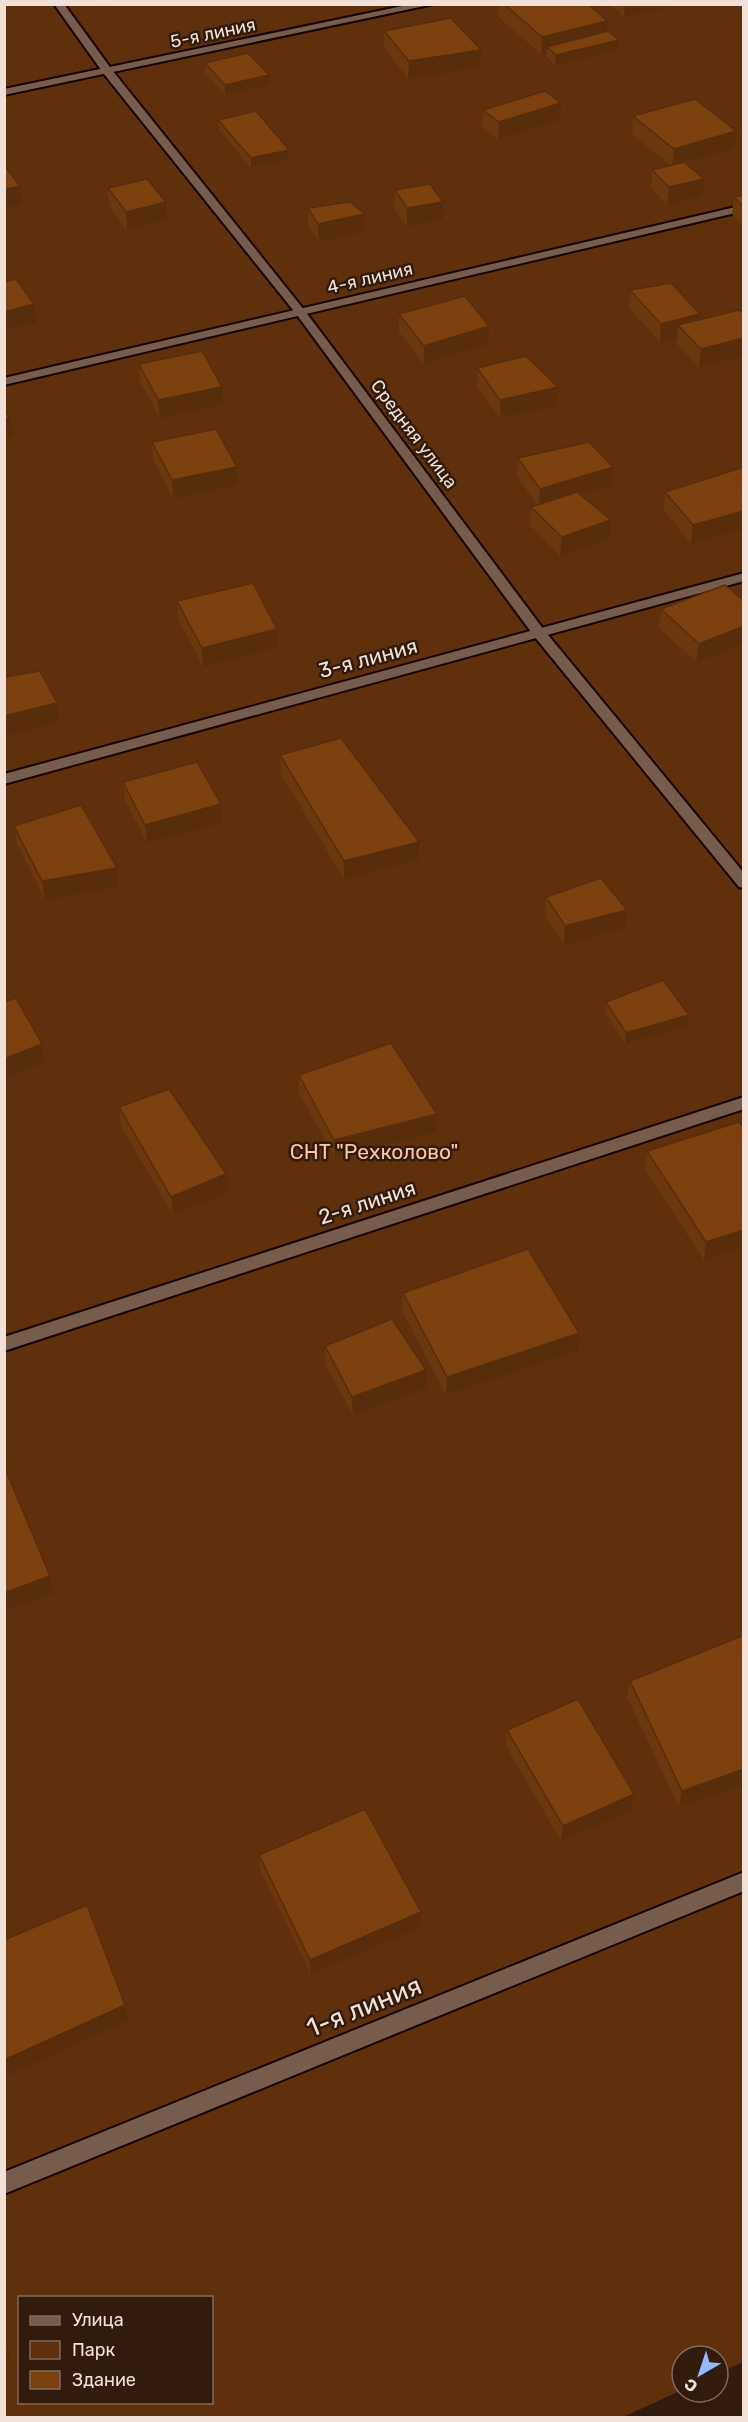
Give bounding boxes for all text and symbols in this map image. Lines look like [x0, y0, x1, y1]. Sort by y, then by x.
street label: 5-я линия [168, 13, 258, 53]
street label: 4-я линия [325, 257, 415, 299]
street label: Средняя улица [366, 375, 462, 493]
street label: 3-я линия [316, 633, 420, 683]
park label: СНТ "Рехколово" [290, 1139, 458, 1164]
street label: 2-я линия [315, 1175, 419, 1229]
street label: 1-я линия [302, 1970, 426, 2044]
legend [18, 2296, 213, 2404]
text: Улица [72, 2309, 124, 2331]
text: Парк [72, 2339, 116, 2361]
north arrow [670, 2344, 730, 2404]
text: Здание [72, 2369, 136, 2391]
text: С [681, 2374, 701, 2396]

